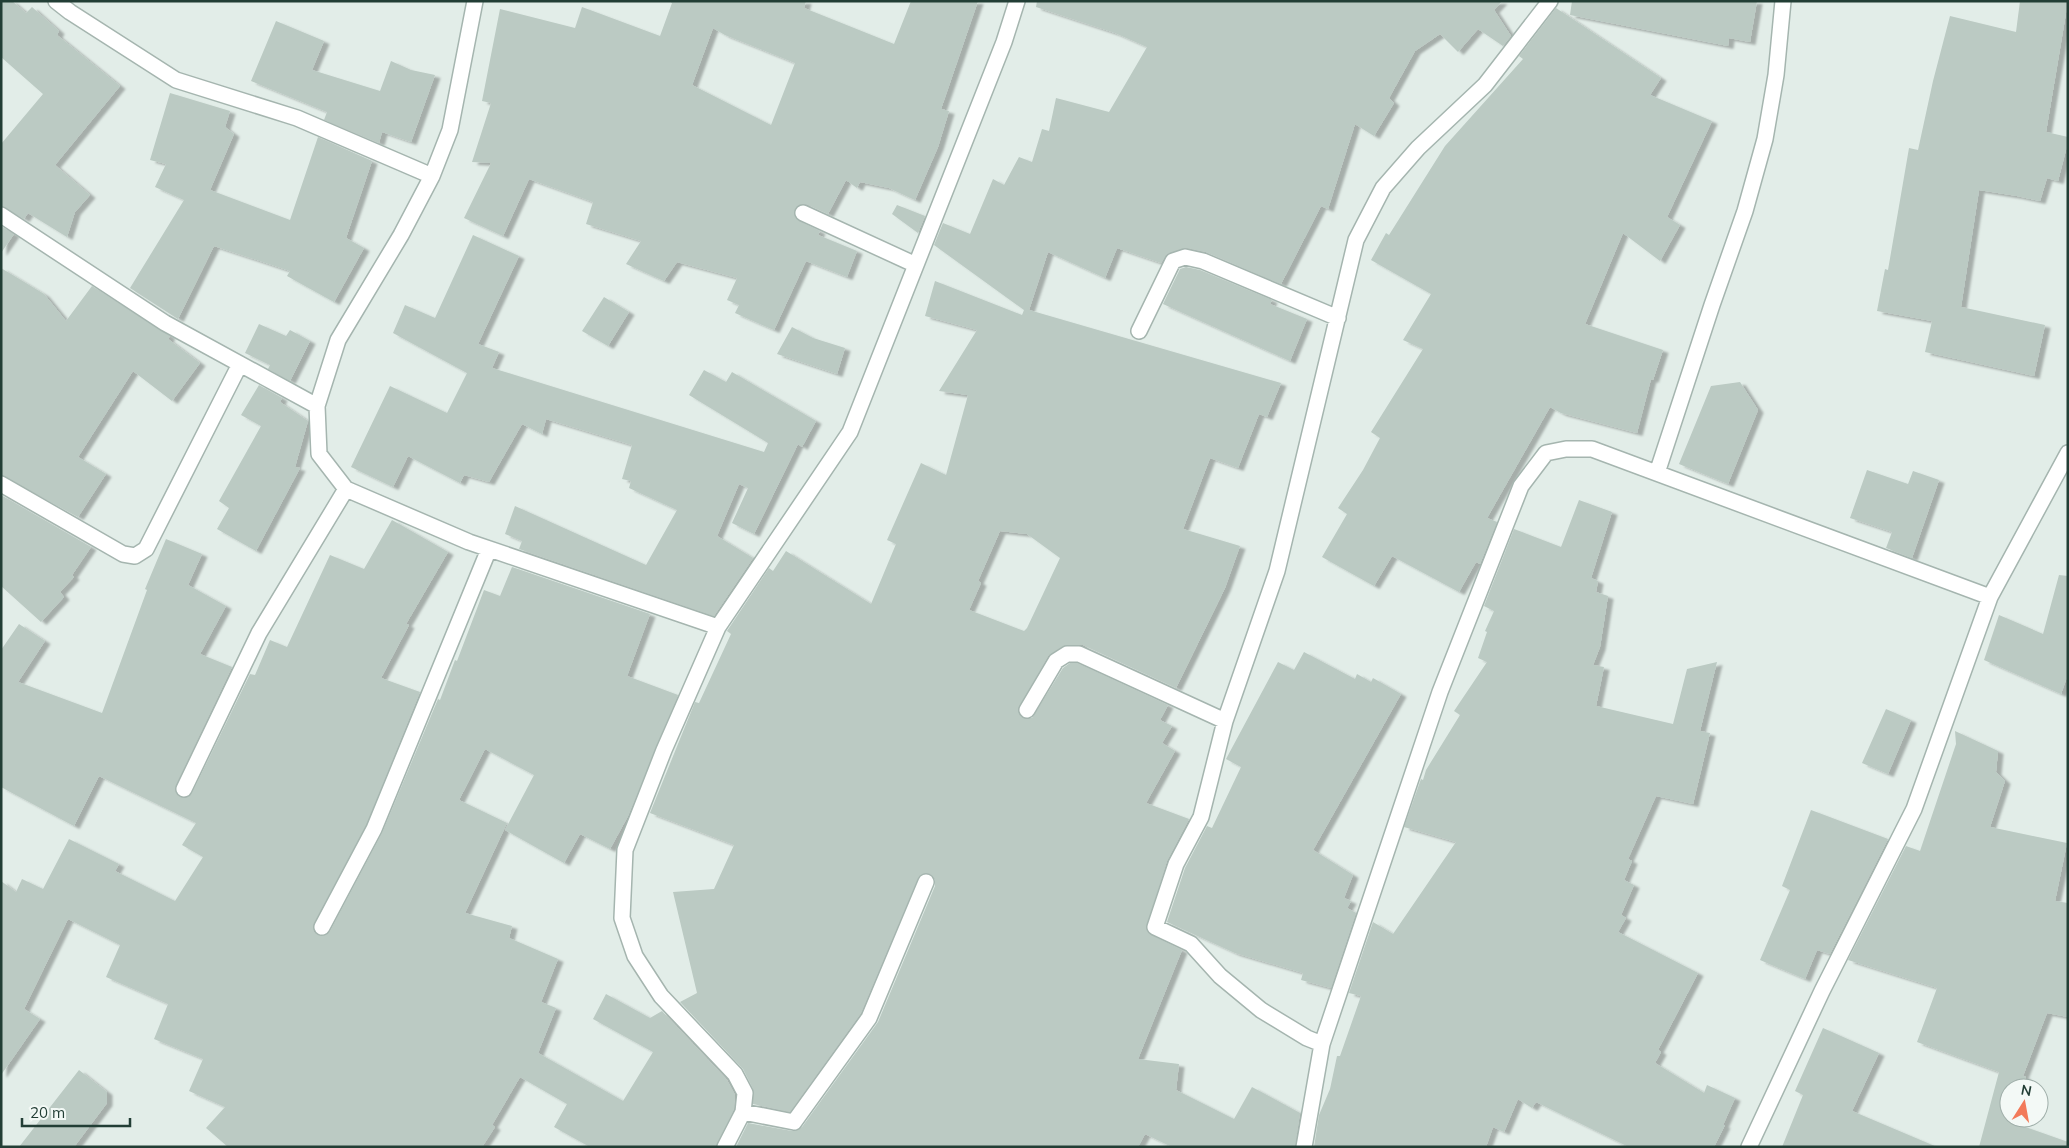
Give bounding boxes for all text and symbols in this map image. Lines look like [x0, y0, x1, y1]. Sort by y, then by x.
north arrow [1999, 1078, 2049, 1128]
text: N [2020, 1080, 2033, 1100]
scale bar [22, 1096, 130, 1128]
text: 20 m [30, 1103, 65, 1122]

